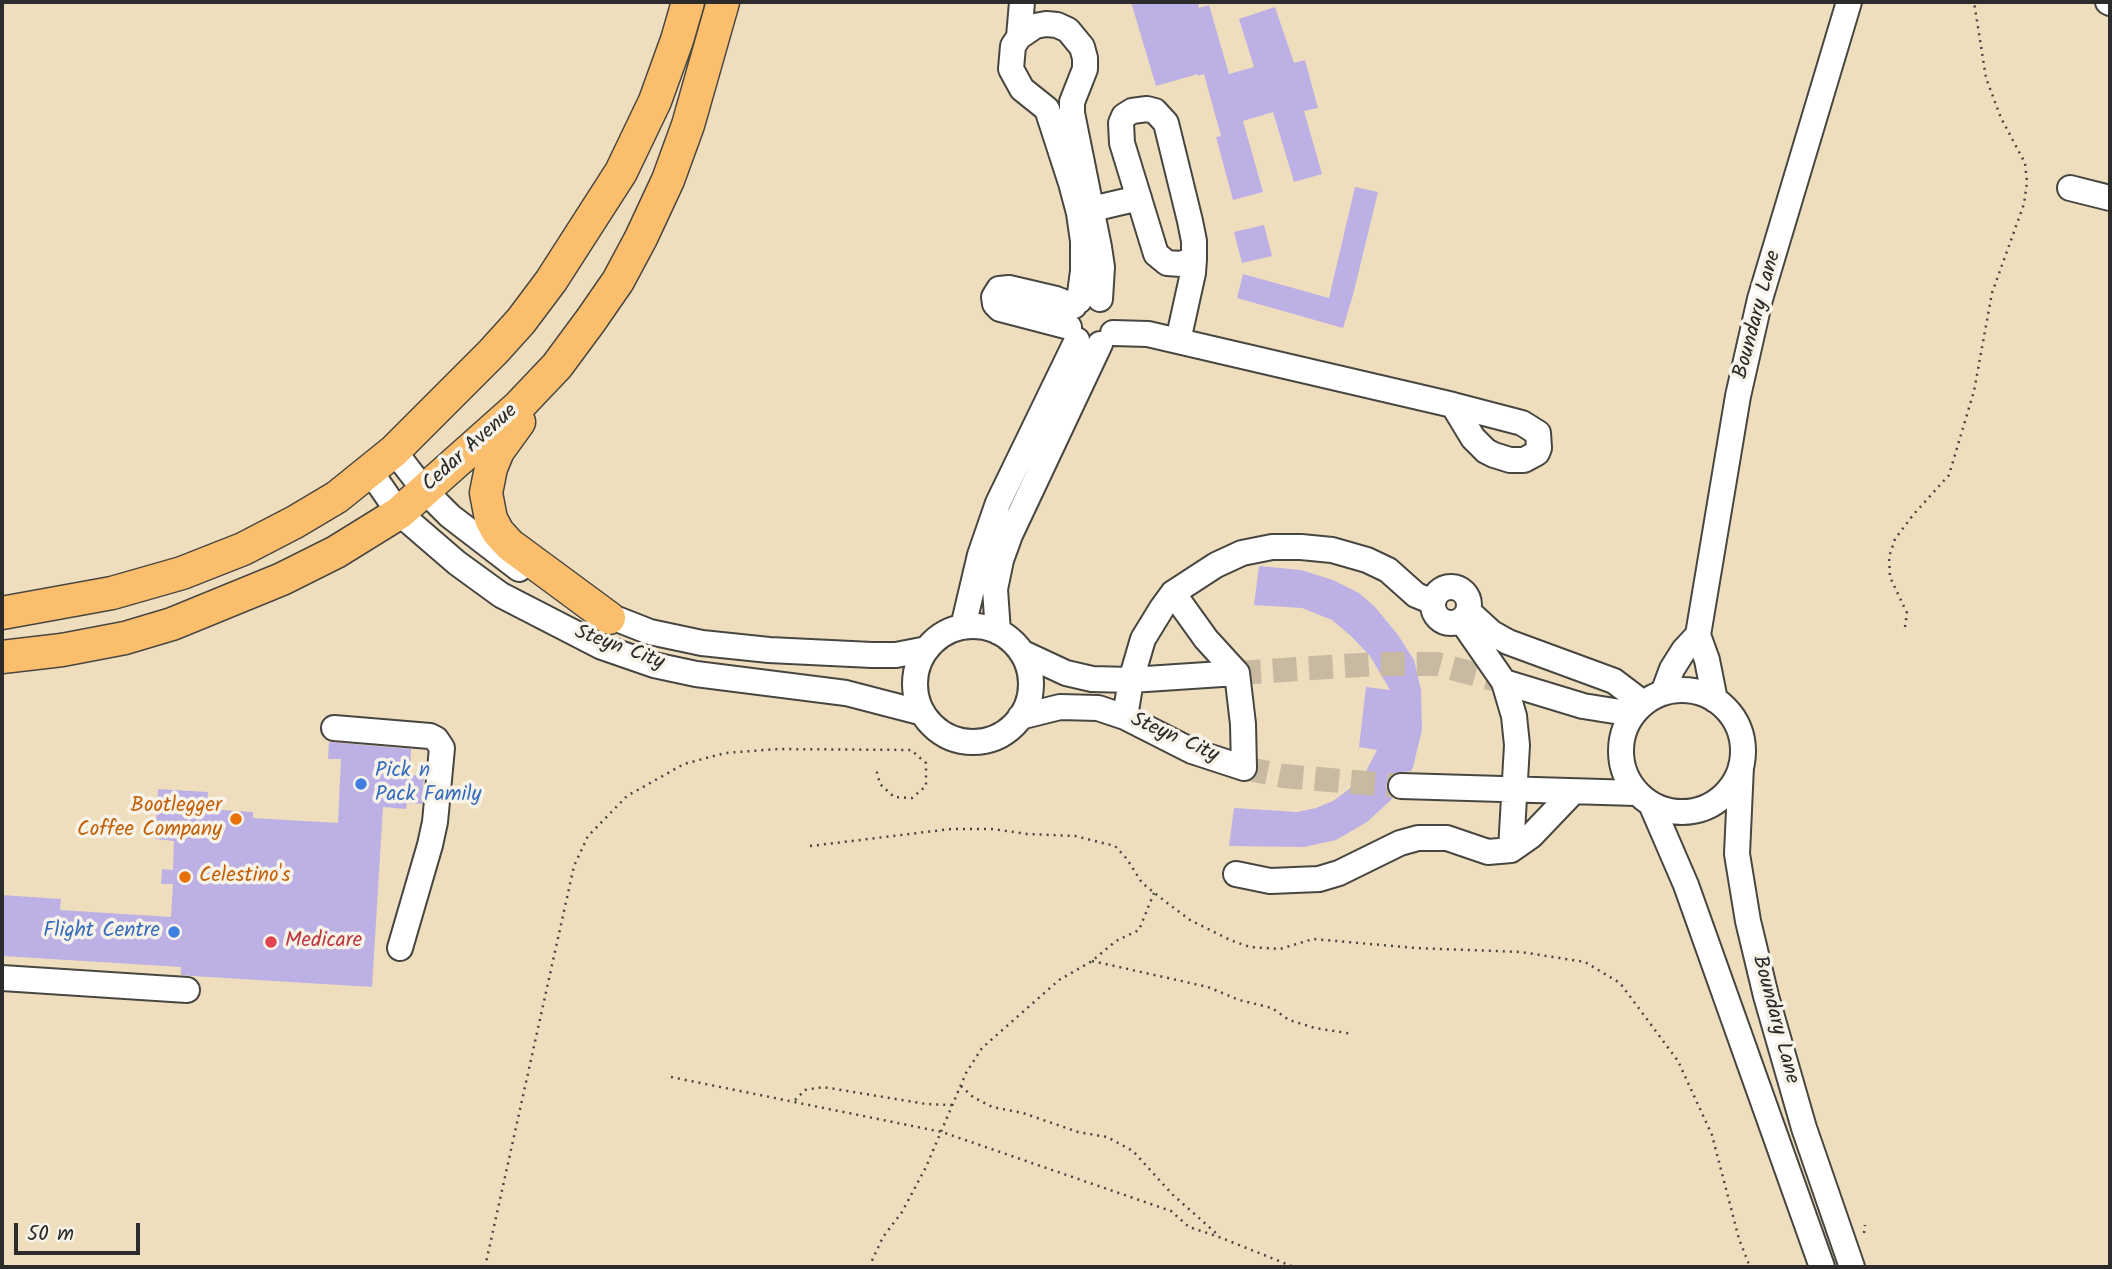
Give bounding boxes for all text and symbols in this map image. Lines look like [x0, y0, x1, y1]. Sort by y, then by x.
street label: Boundary Lane [1730, 248, 1788, 382]
street label: Cedar Avenue [418, 400, 524, 498]
street label: Steyn City [571, 621, 667, 677]
street label: Steyn City [1126, 708, 1222, 770]
place label: Pick n Pack Family [375, 759, 481, 809]
marker: Pick n Pack Family [353, 776, 369, 792]
place label: Bootlegger Coffee Company [77, 794, 222, 844]
marker: Bootlegger Coffee Company [228, 811, 244, 827]
place label: Celestino's [199, 864, 290, 890]
marker: Celestino's [177, 869, 193, 885]
place label: Flight Centre [43, 919, 160, 945]
marker: Flight Centre [166, 924, 182, 940]
place label: Medicare [285, 929, 362, 955]
marker: Medicare [263, 934, 279, 950]
street label: Boundary Lane [1745, 953, 1803, 1087]
scale bar [18, 1210, 144, 1254]
text: 50 m [27, 1218, 74, 1251]

